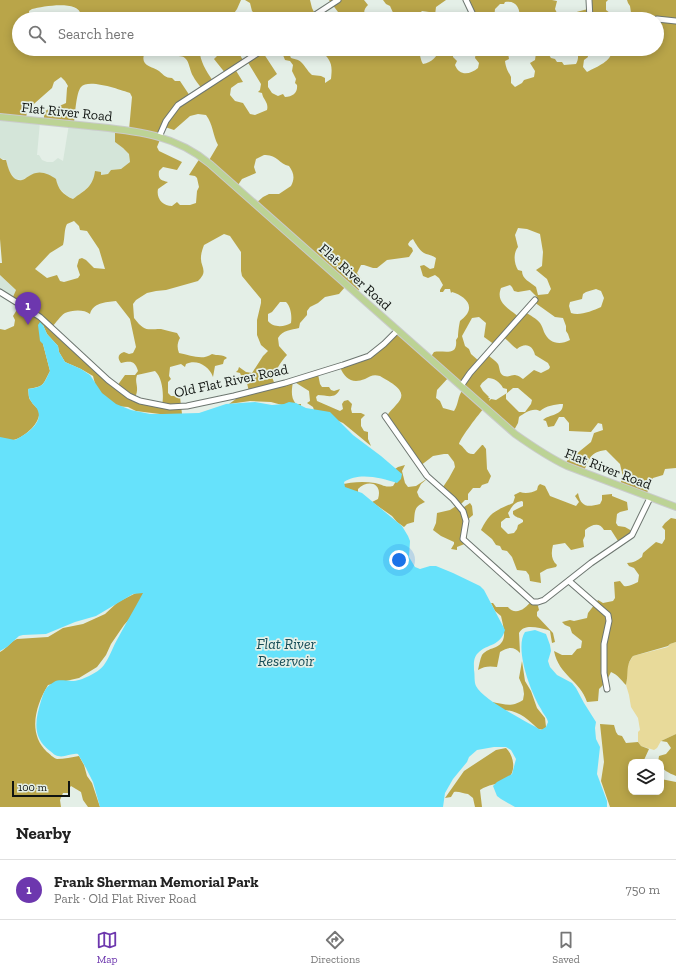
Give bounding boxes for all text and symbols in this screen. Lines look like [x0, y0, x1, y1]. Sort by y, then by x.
search box [12, 12, 664, 56]
icon: search [26, 23, 48, 45]
text: Search here [58, 25, 134, 43]
street label: Flat River Road [21, 99, 114, 125]
street label: Flat River Road [315, 240, 395, 314]
pin: 1 [15, 292, 41, 325]
street label: Old Flat River Road [172, 361, 290, 401]
street label: Flat River Road [562, 445, 654, 493]
your location [389, 550, 409, 570]
water label: Flat River Reservoir [256, 635, 316, 670]
map controls [628, 759, 664, 795]
button: layers [628, 759, 664, 795]
scale bar [12, 779, 70, 798]
text: 100 m [18, 781, 47, 794]
text: Nearby [16, 823, 71, 843]
text: Frank Sherman Memorial Park [54, 873, 259, 891]
text: 1 [26, 882, 32, 897]
text: 750 m [626, 882, 660, 897]
text: Park · Old Flat River Road [54, 891, 196, 906]
tab: Map [96, 929, 118, 966]
tab: Directions [310, 929, 360, 966]
tab: Saved [552, 929, 580, 966]

